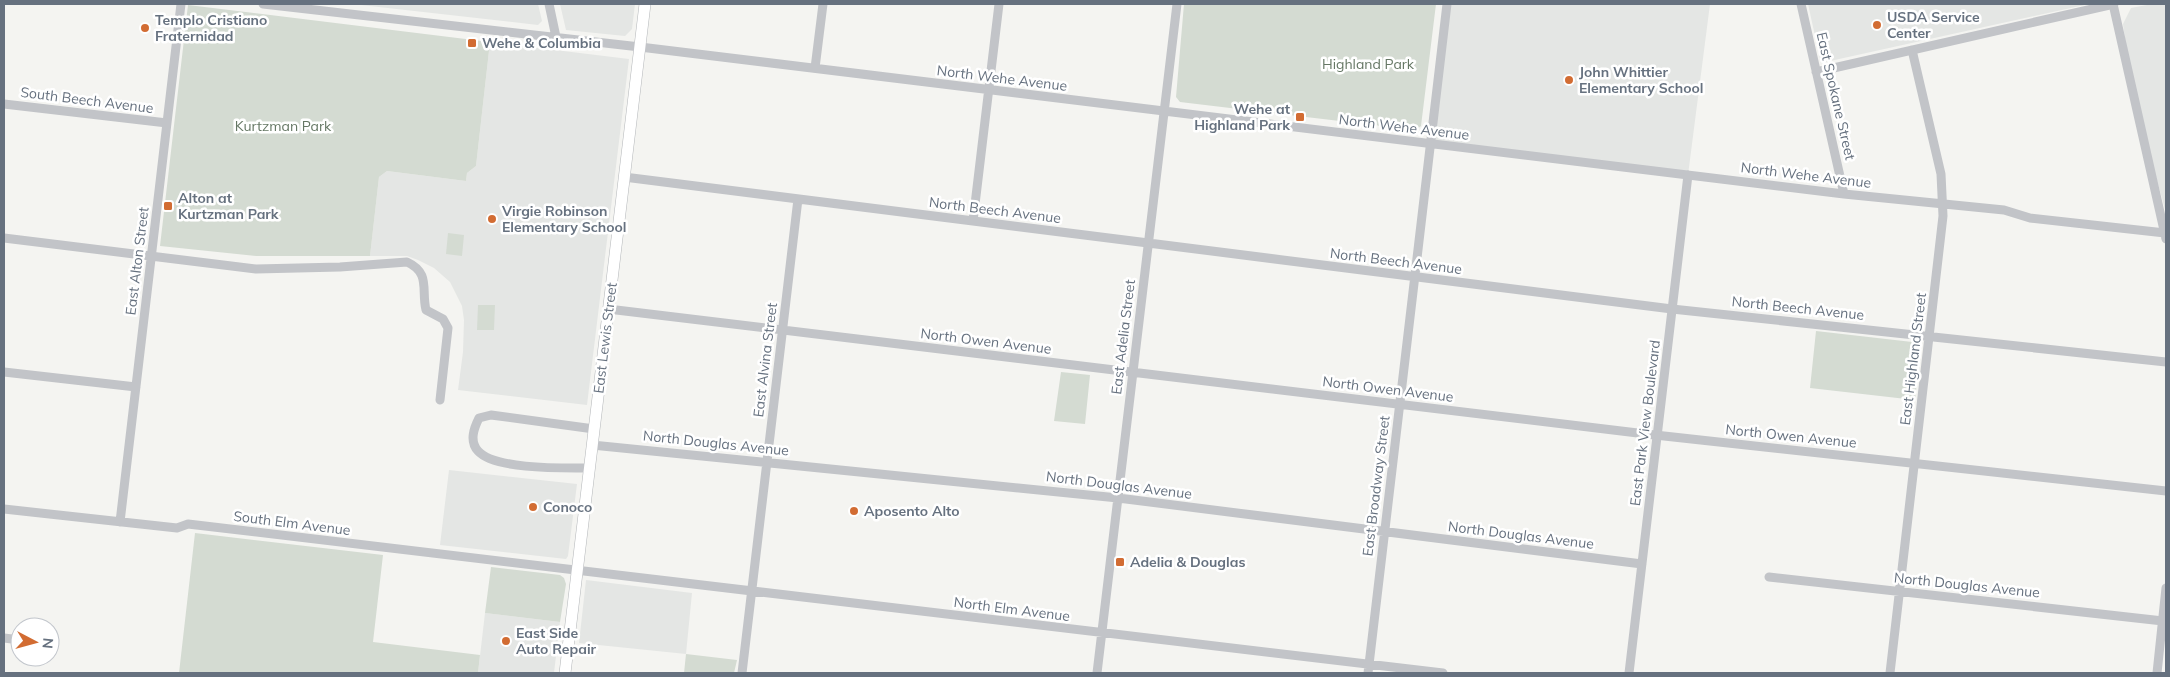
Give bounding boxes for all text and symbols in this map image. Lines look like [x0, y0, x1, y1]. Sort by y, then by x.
place label: USDA Service Center [1887, 8, 1980, 42]
place label: Templo Cristiano Fraternidad [155, 11, 267, 45]
marker: USDA Service Center [1871, 19, 1883, 31]
marker: Templo Cristiano Fraternidad [139, 22, 151, 34]
street label: East Spokane Street [1813, 30, 1860, 162]
place label: Wehe & Columbia [482, 34, 601, 52]
marker: Wehe & Columbia [466, 37, 478, 49]
park label: Highland Park [1322, 55, 1415, 73]
street label: North Wehe Avenue [936, 61, 1068, 95]
place label: John Whittier Elementary School [1579, 63, 1703, 97]
marker: John Whittier Elementary School [1563, 74, 1575, 86]
street label: South Beech Avenue [19, 83, 155, 117]
place label: Wehe at Highland Park [1194, 100, 1291, 134]
street label: North Wehe Avenue [1338, 110, 1470, 144]
marker: Wehe at Highland Park [1294, 111, 1306, 123]
park label: Kurtzman Park [235, 117, 332, 135]
street label: North Wehe Avenue [1740, 158, 1872, 192]
place label: Alton at Kurtzman Park [178, 189, 279, 223]
street label: North Beech Avenue [928, 193, 1062, 227]
marker: Alton at Kurtzman Park [162, 200, 174, 212]
place label: Virgie Robinson Elementary School [501, 202, 626, 236]
street label: East Alton Street [121, 206, 153, 316]
marker: Virgie Robinson Elementary School [486, 213, 498, 225]
street label: North Beech Avenue [1329, 244, 1463, 278]
street label: East Adelia Street [1107, 278, 1139, 395]
street label: East Lewis Street [589, 281, 621, 395]
street label: North Beech Avenue [1731, 292, 1865, 324]
street label: East Highland Street [1896, 292, 1930, 426]
street label: East Alvina Street [749, 302, 781, 418]
street label: North Owen Avenue [920, 324, 1052, 358]
street label: East Park View Boulevard [1626, 339, 1664, 507]
street label: North Owen Avenue [1322, 372, 1454, 406]
street label: East Broadway Street [1358, 415, 1394, 557]
street label: North Owen Avenue [1725, 420, 1857, 452]
street label: North Douglas Avenue [642, 426, 790, 460]
street label: North Douglas Avenue [1045, 467, 1193, 503]
place label: Conoco [543, 498, 592, 516]
marker: Conoco [527, 501, 539, 513]
place label: Aposento Alto [864, 502, 960, 520]
marker: Aposento Alto [848, 505, 860, 517]
street label: South Elm Avenue [232, 507, 352, 539]
street label: North Douglas Avenue [1447, 517, 1595, 553]
place label: Adelia & Douglas [1130, 553, 1245, 571]
marker: Adelia & Douglas [1114, 556, 1126, 568]
street label: North Douglas Avenue [1893, 568, 2041, 602]
street label: North Elm Avenue [953, 593, 1071, 625]
north arrow [10, 617, 60, 667]
place label: East Side Auto Repair [516, 624, 597, 658]
marker: East Side Auto Repair [500, 635, 512, 647]
text: N [38, 637, 57, 650]

